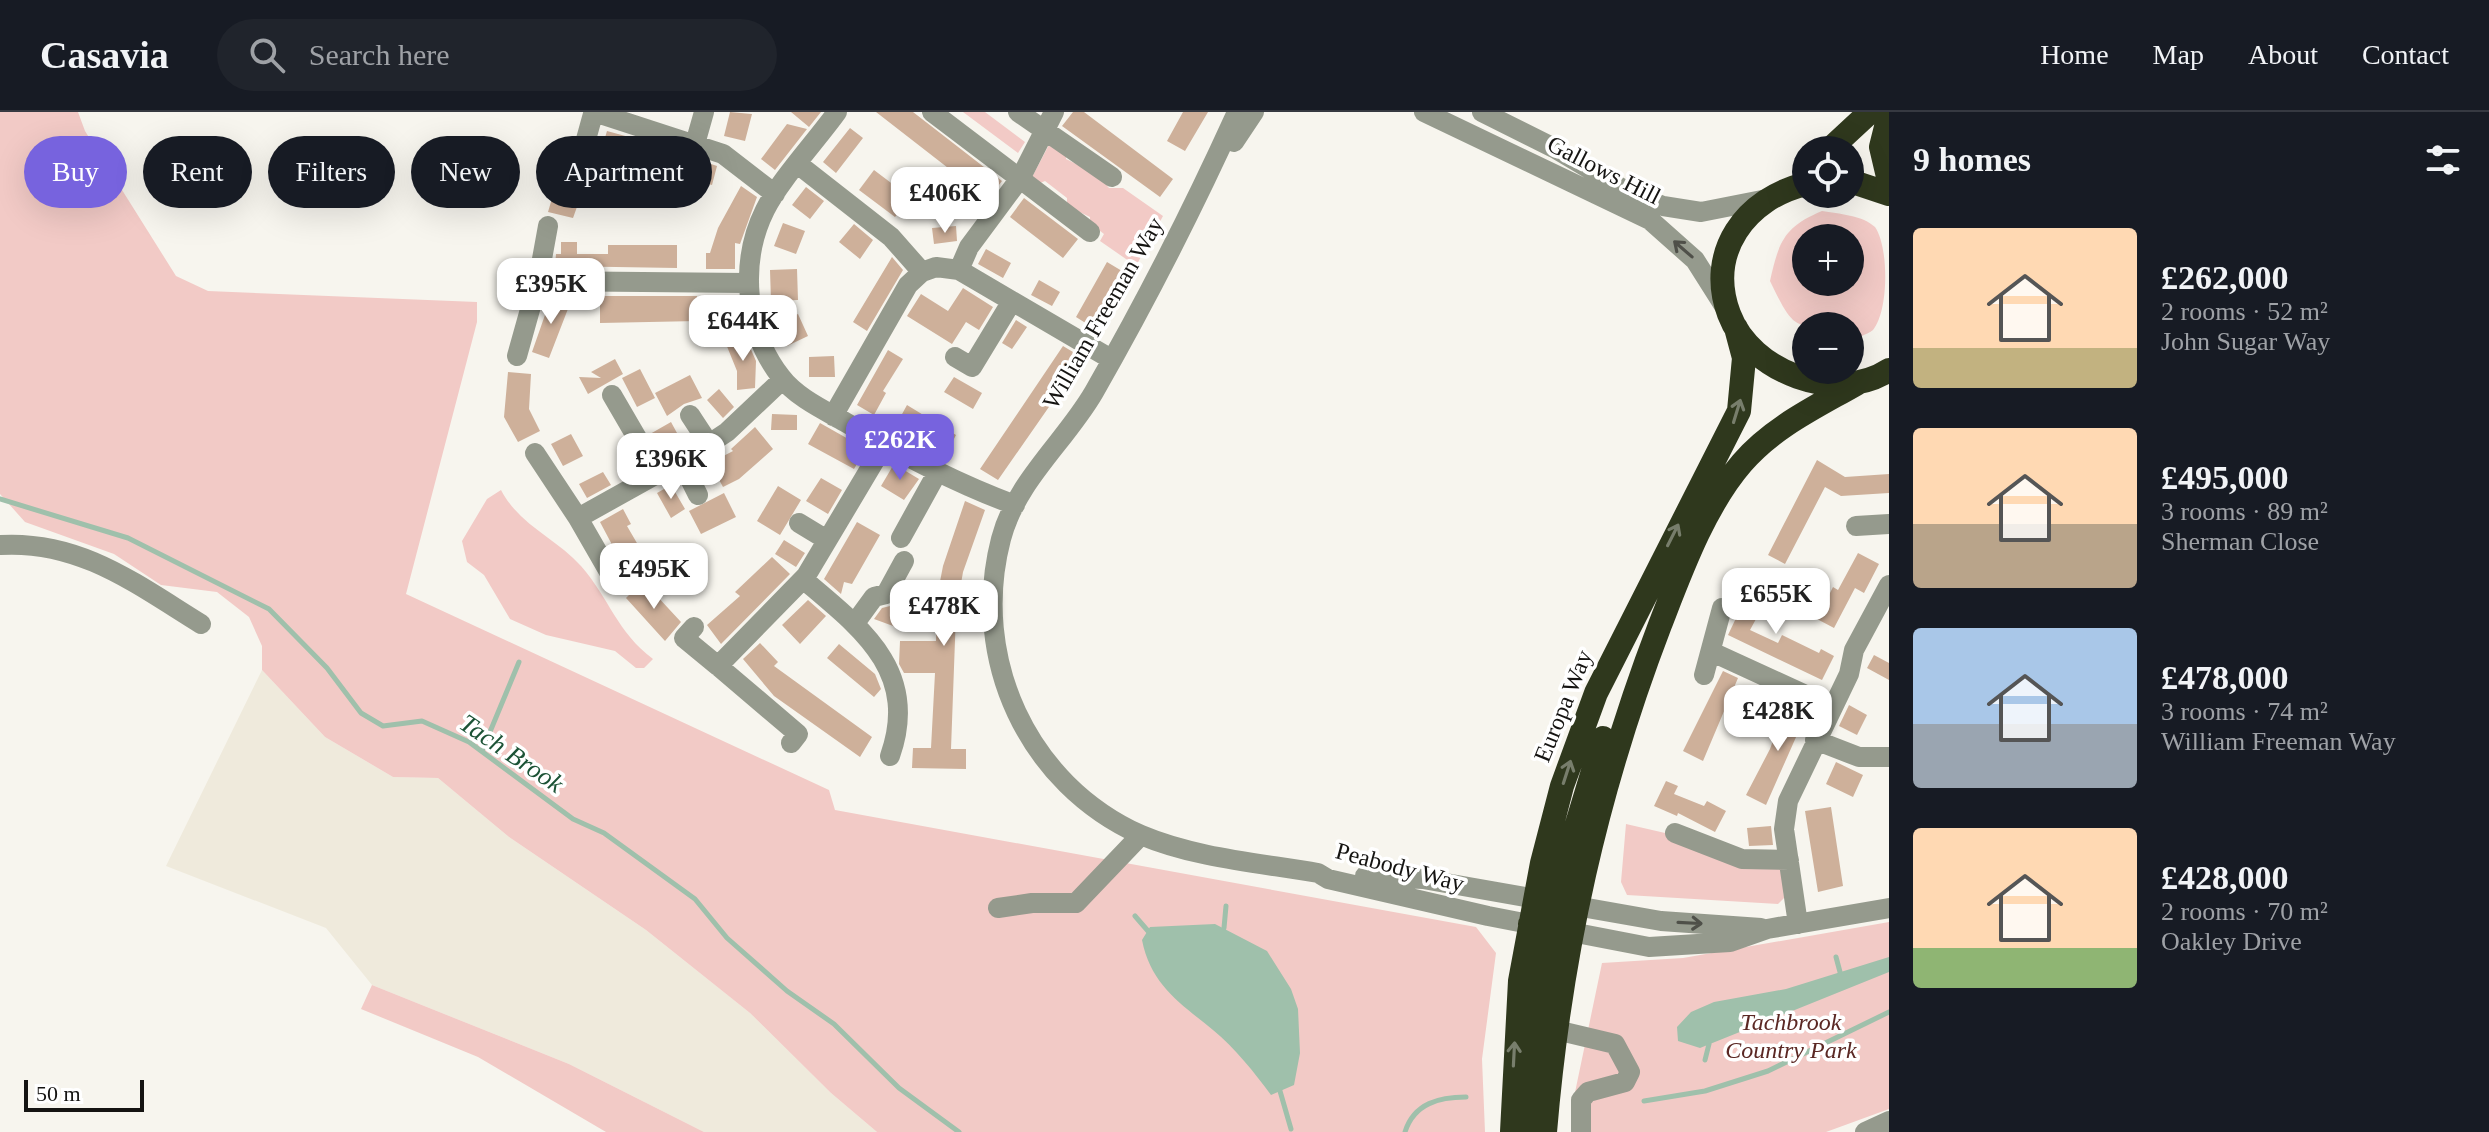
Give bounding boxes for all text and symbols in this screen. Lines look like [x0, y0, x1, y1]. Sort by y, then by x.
search box [217, 19, 777, 91]
icon: search [245, 33, 289, 77]
text: Casavia [40, 34, 169, 76]
text: Search here [309, 38, 450, 71]
text: Home [2040, 39, 2109, 70]
text: Map [2153, 39, 2204, 70]
text: About [2248, 39, 2318, 70]
text: Contact [2362, 39, 2449, 70]
street label: Gallows Hill [1543, 130, 1665, 210]
chip: Buy [24, 136, 127, 208]
chip: Rent [143, 136, 252, 208]
chip: Filters [268, 136, 395, 208]
chip: New [411, 136, 520, 208]
chip: Apartment [536, 136, 712, 208]
map controls [1792, 136, 1864, 384]
button: locate [1792, 136, 1864, 208]
icon: filters [2421, 138, 2465, 182]
text: 9 homes [1913, 141, 2031, 178]
pin: £406K [889, 167, 1001, 235]
text: £406K [909, 178, 981, 207]
street label: William Freeman Way [1038, 213, 1168, 413]
button: + [1792, 224, 1864, 296]
one-way arrow [1674, 241, 1694, 259]
pin: £395K [495, 258, 607, 326]
text: £262,000 [2161, 259, 2289, 296]
icon: home [1977, 260, 2073, 356]
text: £395K [515, 269, 587, 298]
pin: £644K [687, 295, 799, 363]
text: 2 rooms · 52 m² [2161, 297, 2328, 326]
text: £644K [707, 306, 779, 335]
button: − [1792, 312, 1864, 384]
text: John Sugar Way [2161, 327, 2330, 356]
one-way arrow [1731, 399, 1745, 424]
pin: £262K [844, 414, 956, 482]
text: £262K [864, 425, 936, 454]
pin: £396K [615, 433, 727, 501]
text: £396K [635, 444, 707, 473]
text: £495,000 [2161, 459, 2289, 496]
icon: home [1977, 460, 2073, 556]
text: 3 rooms · 89 m² [2161, 497, 2328, 526]
one-way arrow [1666, 524, 1682, 548]
text: Sherman Close [2161, 527, 2319, 556]
pin: £495K [598, 543, 710, 611]
text: £495K [618, 554, 690, 583]
pin: £655K [1720, 568, 1832, 636]
text: £655K [1740, 579, 1812, 608]
pin: £478K [888, 580, 1000, 648]
text: £478K [908, 591, 980, 620]
street label: Europa Way [1529, 646, 1597, 766]
text: £478,000 [2161, 659, 2289, 696]
icon: home [1977, 660, 2073, 756]
pin: £428K [1722, 685, 1834, 753]
text: £428K [1742, 696, 1814, 725]
text: 3 rooms · 74 m² [2161, 697, 2328, 726]
water label: Tach Brook [454, 708, 569, 799]
text: William Freeman Way [2161, 727, 2396, 756]
one-way arrow [1560, 760, 1575, 785]
street label: Peabody Way [1333, 837, 1467, 897]
text: £428,000 [2161, 859, 2289, 896]
icon: home [1977, 860, 2073, 956]
text: 2 rooms · 70 m² [2161, 897, 2328, 926]
one-way arrow [1676, 916, 1703, 931]
text: Oakley Drive [2161, 927, 2302, 956]
park label: Tachbrook Country Park [1725, 1009, 1857, 1063]
one-way arrow [1506, 1041, 1521, 1068]
scale bar [24, 1076, 144, 1112]
text: 50 m [36, 1081, 81, 1106]

